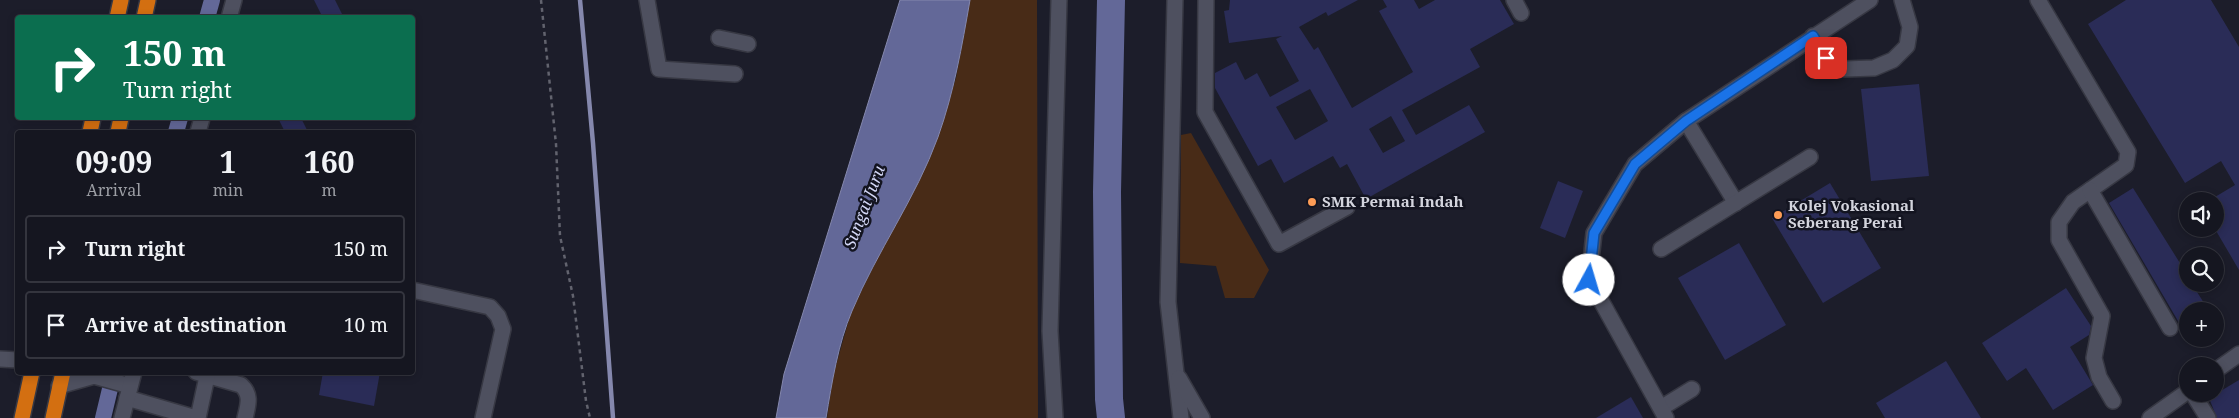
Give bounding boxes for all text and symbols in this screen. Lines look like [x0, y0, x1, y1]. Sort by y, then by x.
text: 150 m [123, 29, 226, 76]
icon: right [40, 35, 105, 100]
pin [1805, 37, 1847, 79]
icon: arrive [1812, 44, 1840, 72]
text: Turn right [123, 74, 232, 104]
text: 09:09 [75, 141, 152, 182]
text: 1 [220, 141, 236, 182]
text: 160 [304, 141, 355, 182]
water label: Sungai Juru [838, 162, 890, 252]
text: Arrival [87, 179, 141, 201]
text: min [213, 179, 243, 201]
text: m [322, 179, 337, 201]
place label: SMK Permai Indah [1322, 191, 1464, 211]
map controls [2179, 192, 2224, 402]
button: sound [2179, 192, 2224, 237]
place label: Kolej Vokasional Seberang Perai [1788, 195, 1915, 232]
marker: SMK Permai Indah [1306, 196, 1318, 208]
marker: Kolej Vokasional Seberang Perai [1772, 209, 1784, 221]
icon: right [42, 235, 70, 263]
text: Turn right [85, 236, 185, 262]
text: 150 m [333, 236, 388, 262]
button: search [2179, 247, 2224, 292]
position arrow [1562, 253, 1614, 305]
button: + [2179, 302, 2224, 347]
icon: arrive [42, 311, 70, 339]
text: Arrive at destination [85, 312, 287, 338]
text: 10 m [344, 312, 388, 338]
button: − [2179, 357, 2224, 402]

